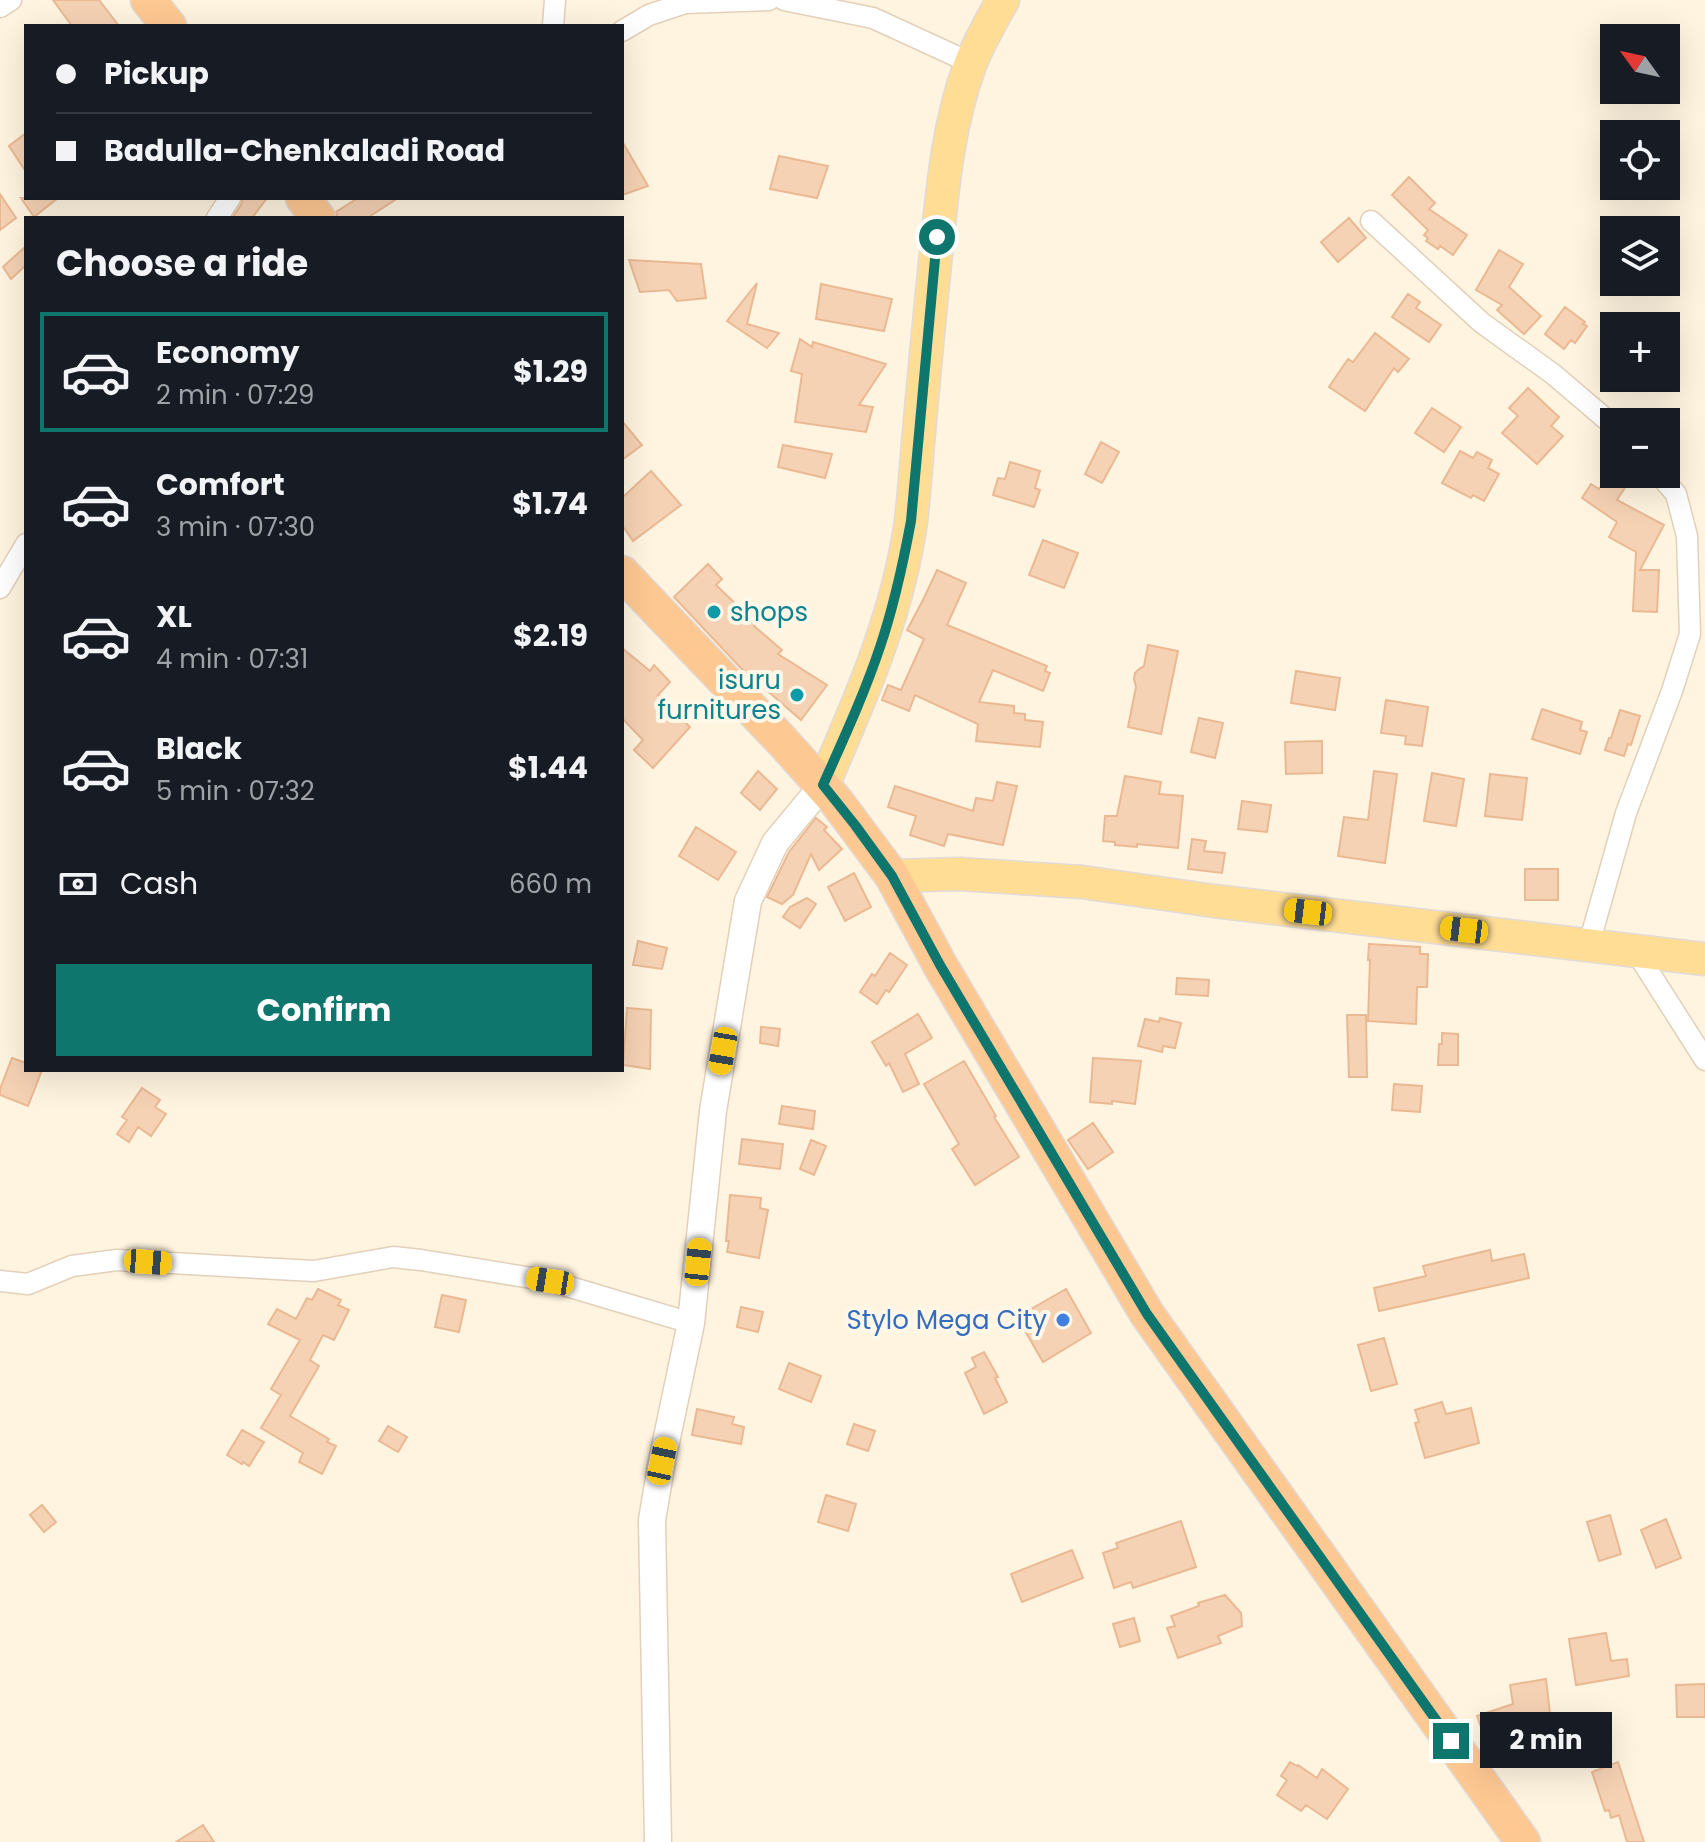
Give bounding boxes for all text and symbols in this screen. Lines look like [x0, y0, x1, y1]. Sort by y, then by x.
north arrow [1600, 24, 1680, 104]
map controls [1600, 24, 1680, 488]
text: Pickup [104, 52, 209, 95]
button: locate [1600, 120, 1680, 200]
text: Badulla-Chenkaladi Road [104, 129, 505, 172]
button: layers [1600, 216, 1680, 296]
route start [919, 219, 955, 255]
text: Choose a ride [56, 238, 308, 289]
button: + [1600, 312, 1680, 392]
text: Economy [156, 331, 300, 374]
icon: car [60, 336, 132, 408]
text: $1.29 [513, 350, 588, 393]
text: 2 min · 07:29 [156, 377, 315, 413]
button: − [1600, 408, 1680, 488]
text: Comfort [156, 463, 285, 506]
icon: car [60, 468, 132, 540]
text: $1.74 [512, 482, 588, 525]
text: 3 min · 07:30 [156, 509, 315, 545]
place label: shops [730, 594, 808, 630]
text: XL [156, 595, 192, 638]
icon: car [60, 600, 132, 672]
marker: shops [705, 603, 723, 621]
text: $2.19 [513, 614, 588, 657]
text: 4 min · 07:31 [156, 641, 308, 677]
place label: isuru furnitures [658, 662, 781, 728]
marker: isuru furnitures [788, 686, 806, 704]
text: Black [156, 727, 242, 770]
icon: car [60, 732, 132, 804]
text: $1.44 [508, 746, 588, 789]
text: 5 min · 07:32 [156, 773, 315, 809]
icon: cash [56, 862, 100, 906]
text: Cash [120, 862, 198, 905]
text: 660 m [509, 866, 592, 902]
car [1283, 897, 1333, 927]
car [1439, 915, 1489, 945]
button: Confirm [56, 964, 592, 1056]
car [707, 1025, 739, 1077]
car [684, 1237, 712, 1287]
car [123, 1248, 173, 1276]
car [524, 1265, 576, 1297]
place label: Stylo Mega City [846, 1302, 1047, 1338]
marker: Stylo Mega City [1054, 1311, 1072, 1329]
car [645, 1435, 679, 1487]
callout: 2 min [1479, 1713, 1611, 1769]
text: 2 min [1509, 1722, 1583, 1758]
route end [1433, 1723, 1469, 1759]

